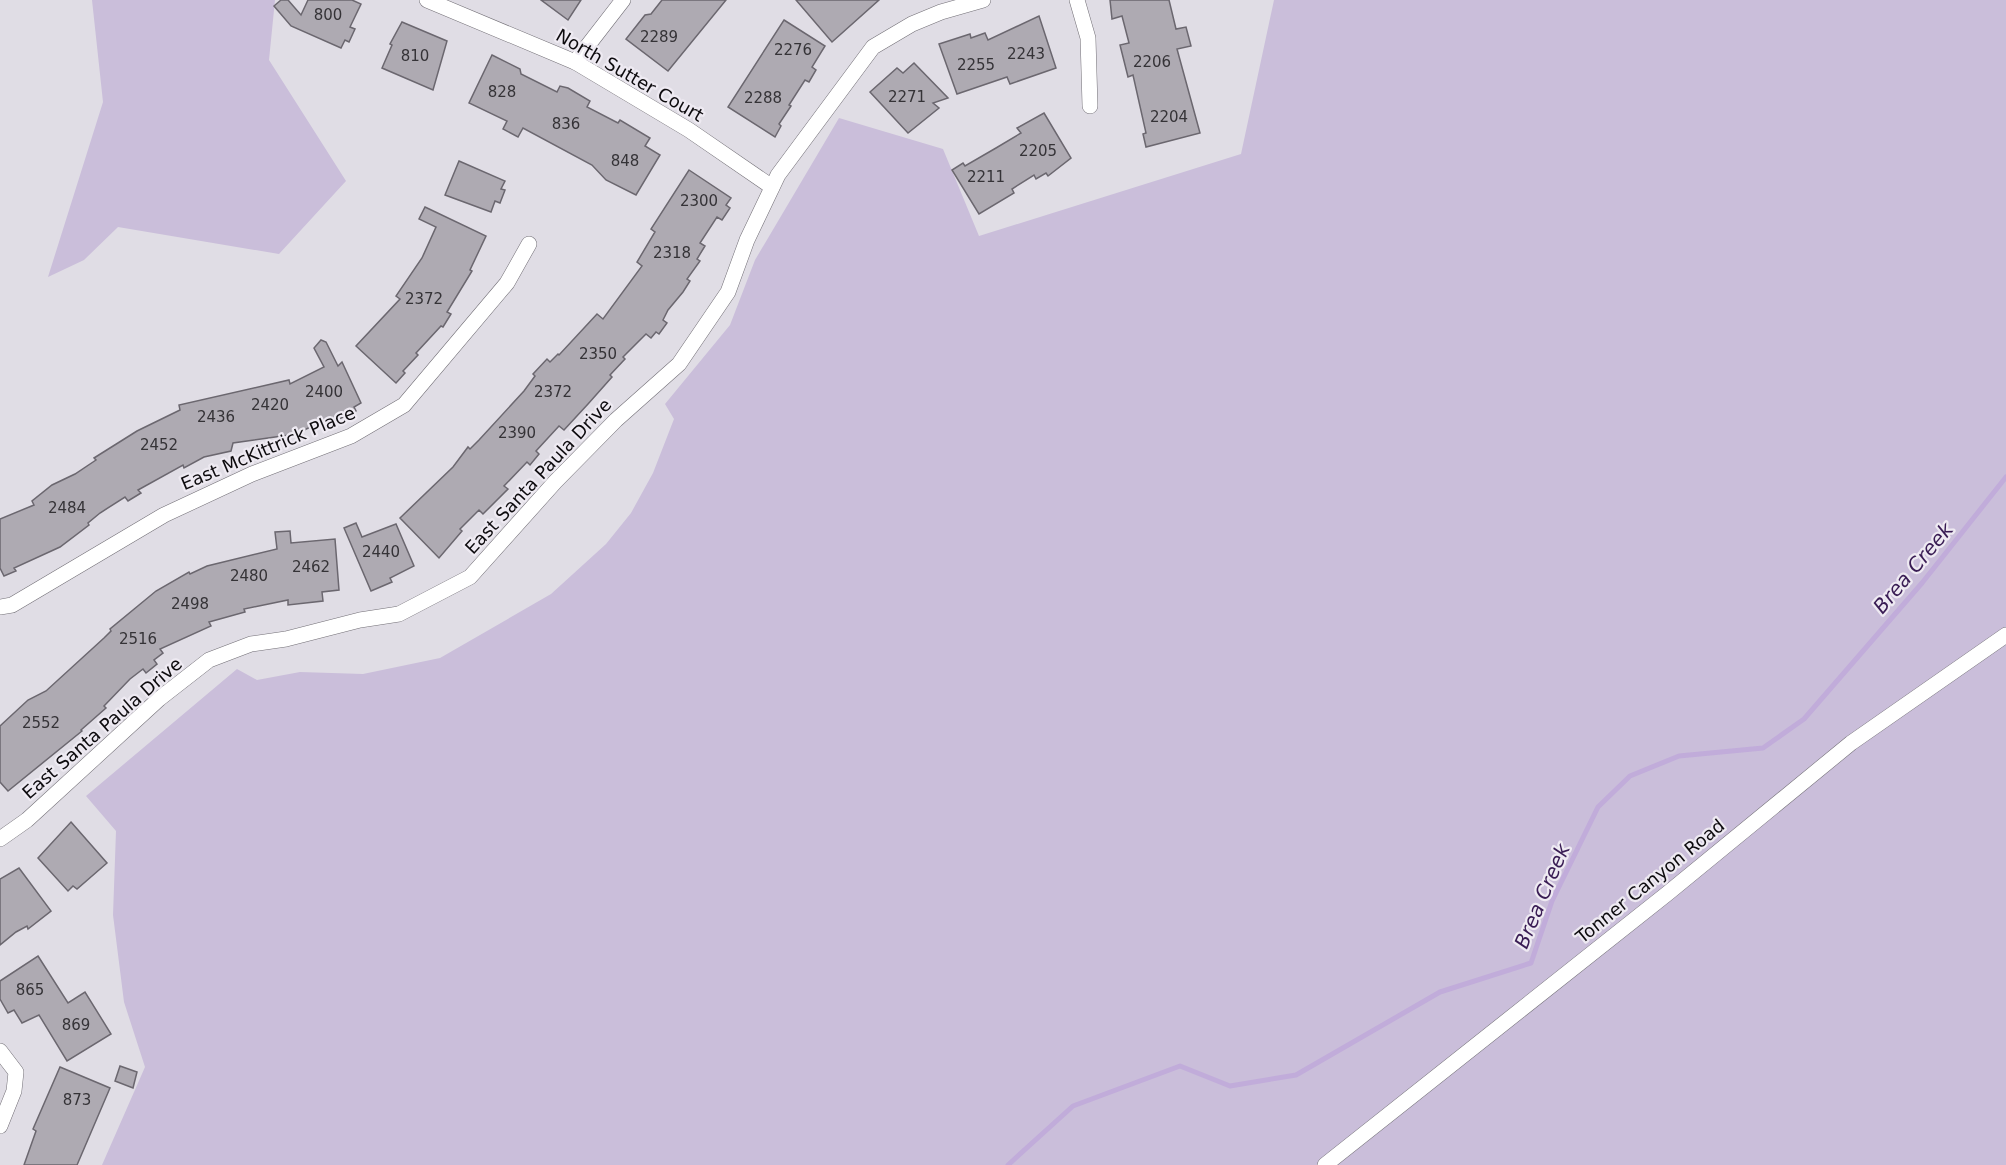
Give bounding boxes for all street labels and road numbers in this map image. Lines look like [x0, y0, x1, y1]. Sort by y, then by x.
street label: North Sutter Court [553, 24, 707, 126]
street label: East Santa Paula Drive [461, 394, 615, 558]
street label: East McKittrick Place [178, 402, 358, 494]
street label: East Santa Paula Drive [18, 653, 186, 803]
street label: Tonner Canyon Road [1571, 815, 1728, 948]

